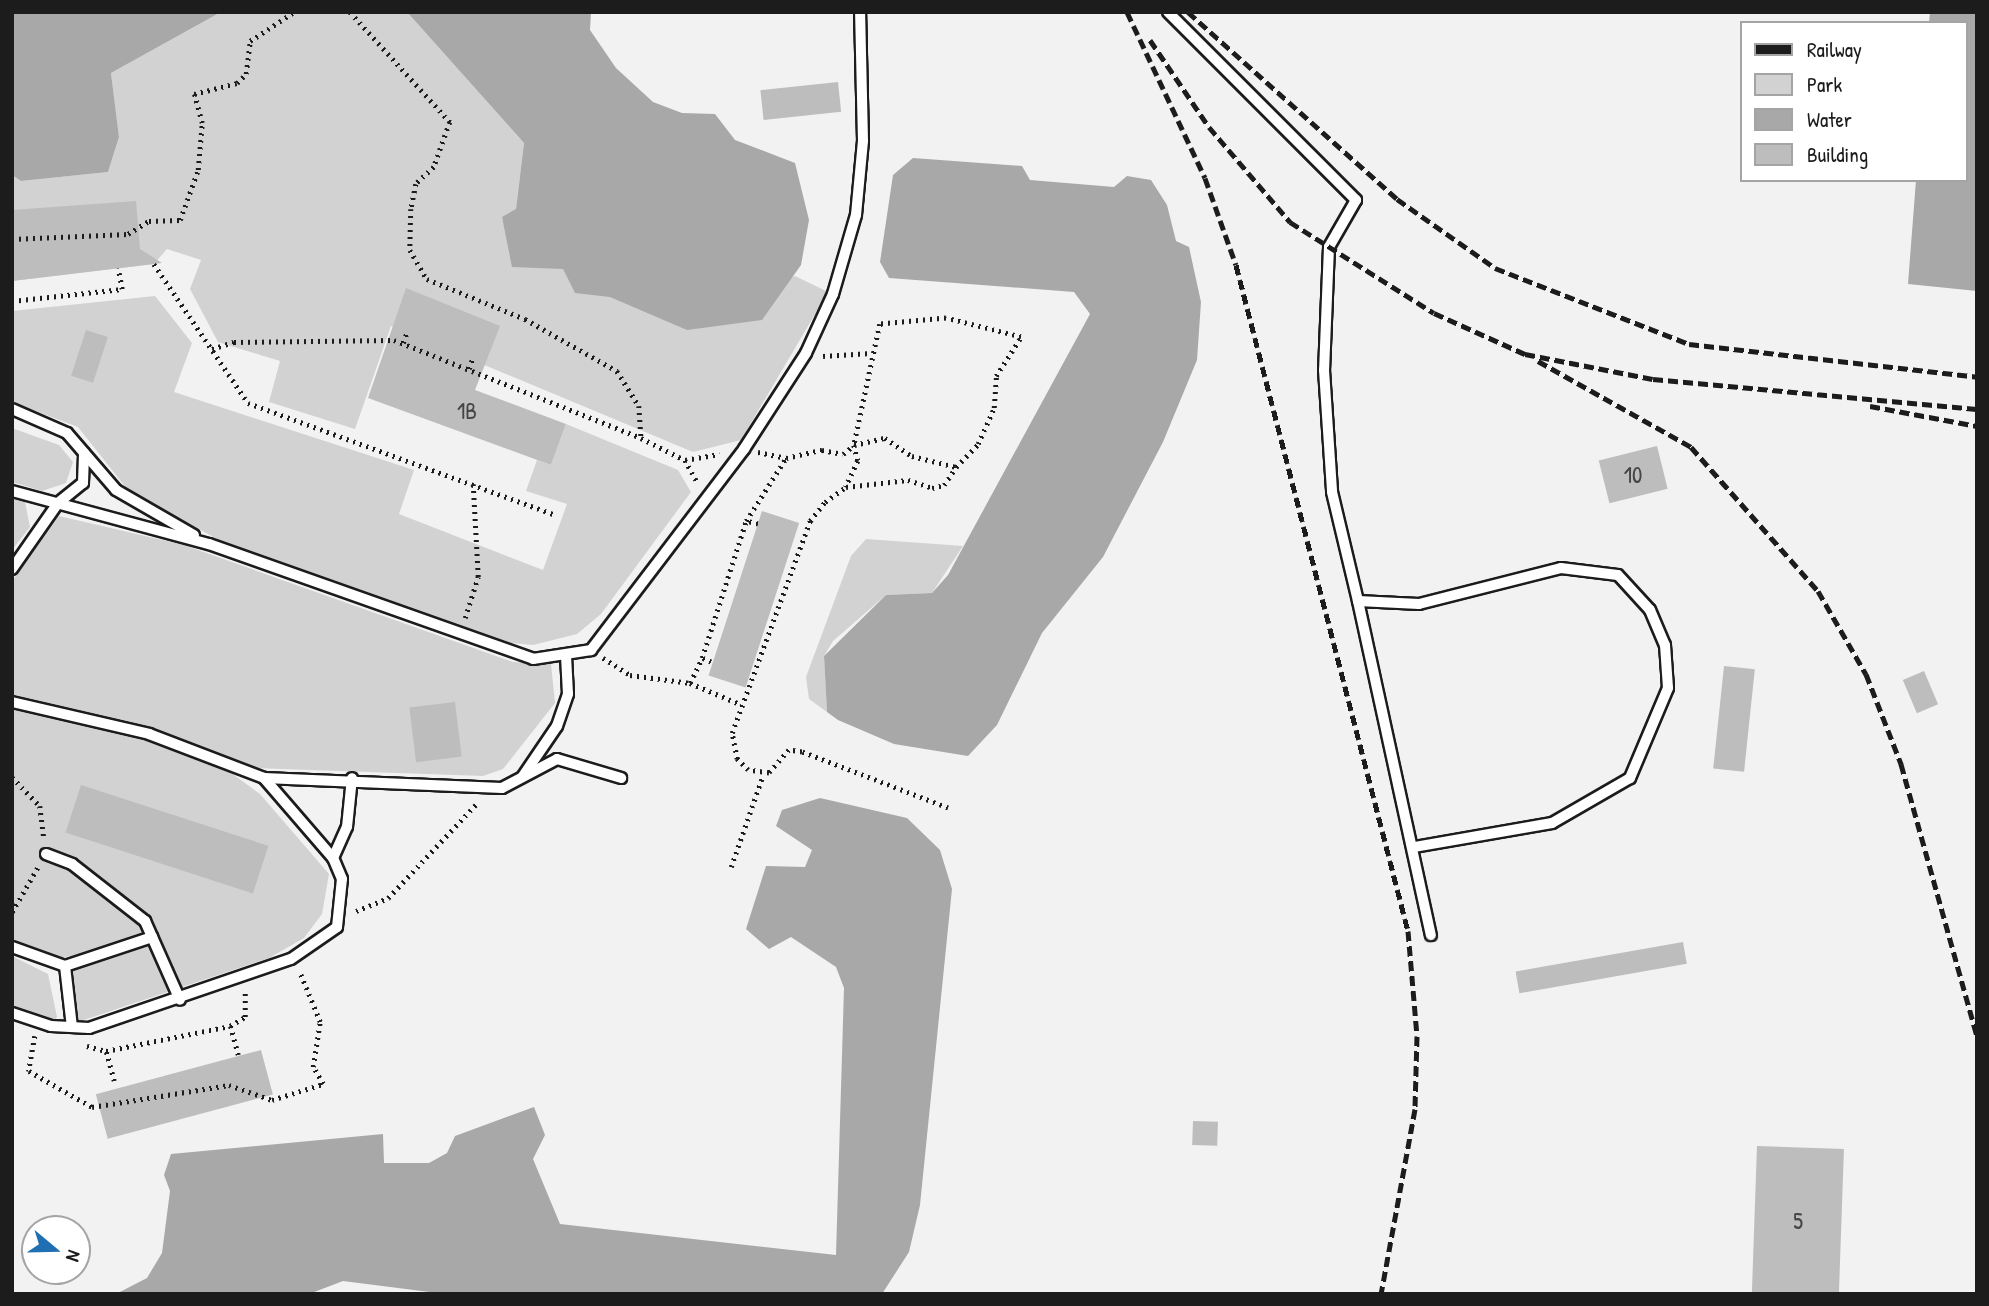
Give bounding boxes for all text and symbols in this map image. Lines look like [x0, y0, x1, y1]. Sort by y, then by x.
legend [1741, 21, 1968, 182]
text: Railway [1807, 35, 1862, 64]
text: Park [1807, 70, 1842, 99]
text: Water [1807, 105, 1852, 134]
text: Building [1807, 140, 1868, 169]
house number: 1B [457, 397, 477, 425]
house number: 10 [1624, 461, 1642, 489]
house number: 5 [1793, 1207, 1803, 1235]
north arrow [21, 1215, 91, 1285]
text: N [60, 1247, 88, 1265]

